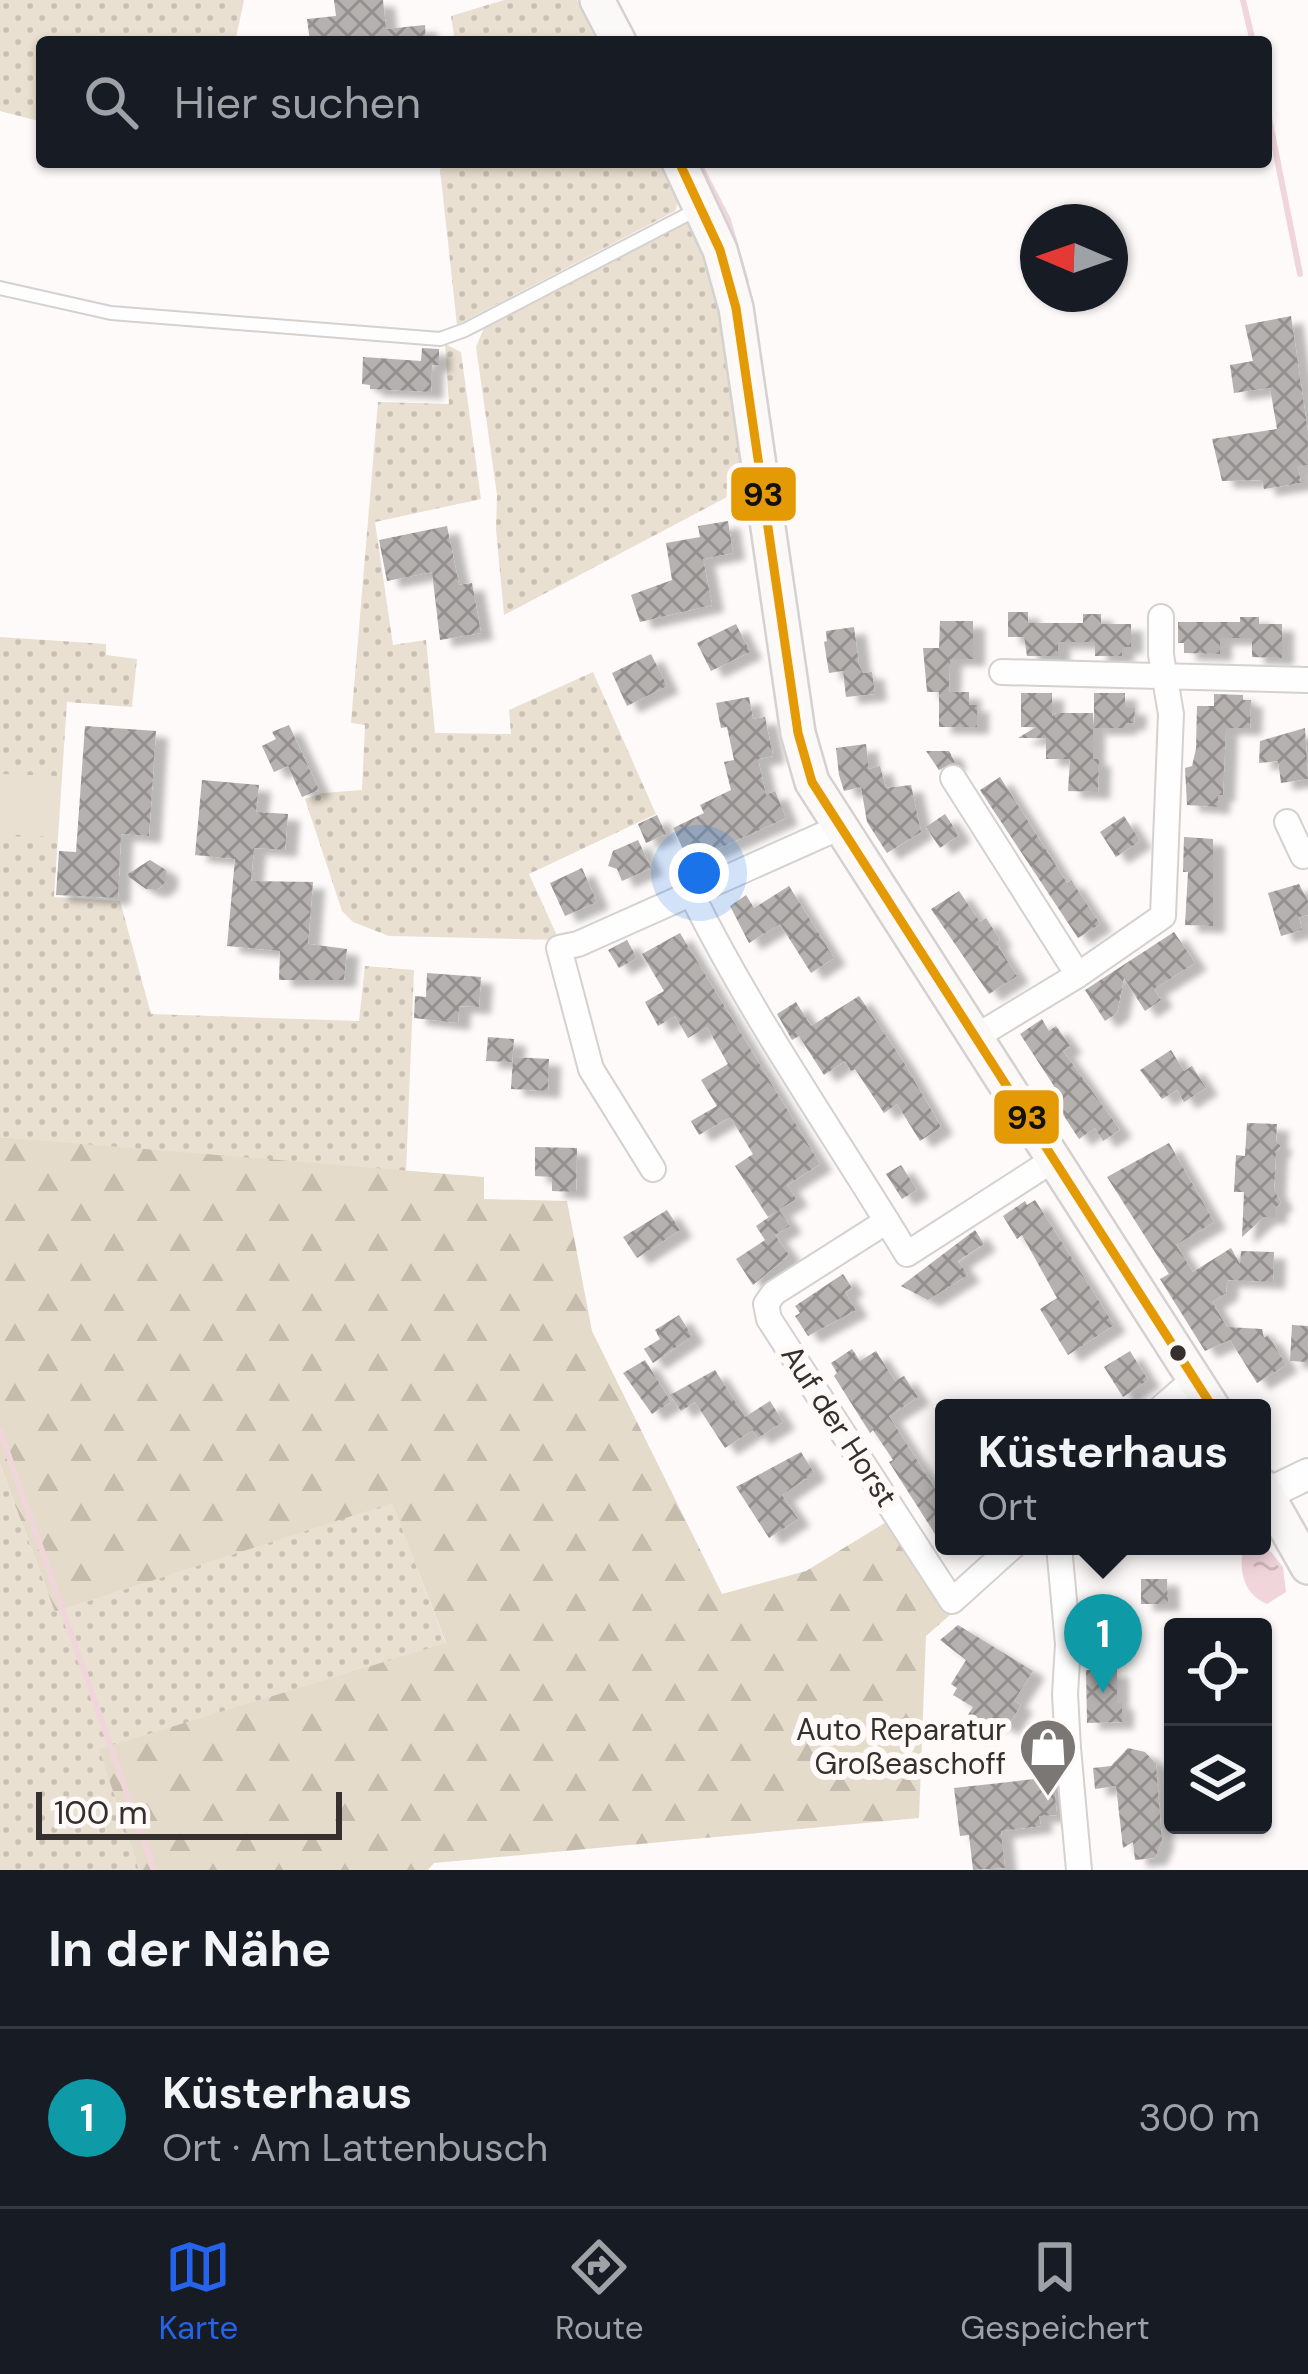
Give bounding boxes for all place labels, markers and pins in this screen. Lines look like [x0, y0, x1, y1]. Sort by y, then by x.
unlabelled marker [1167, 1342, 1189, 1364]
pin: 1 [1064, 1594, 1142, 1693]
place label: Auto Reparatur Großeaschoff [796, 1710, 1006, 1783]
shop icon: Auto Reparatur Großeaschoff [1017, 1716, 1079, 1798]

